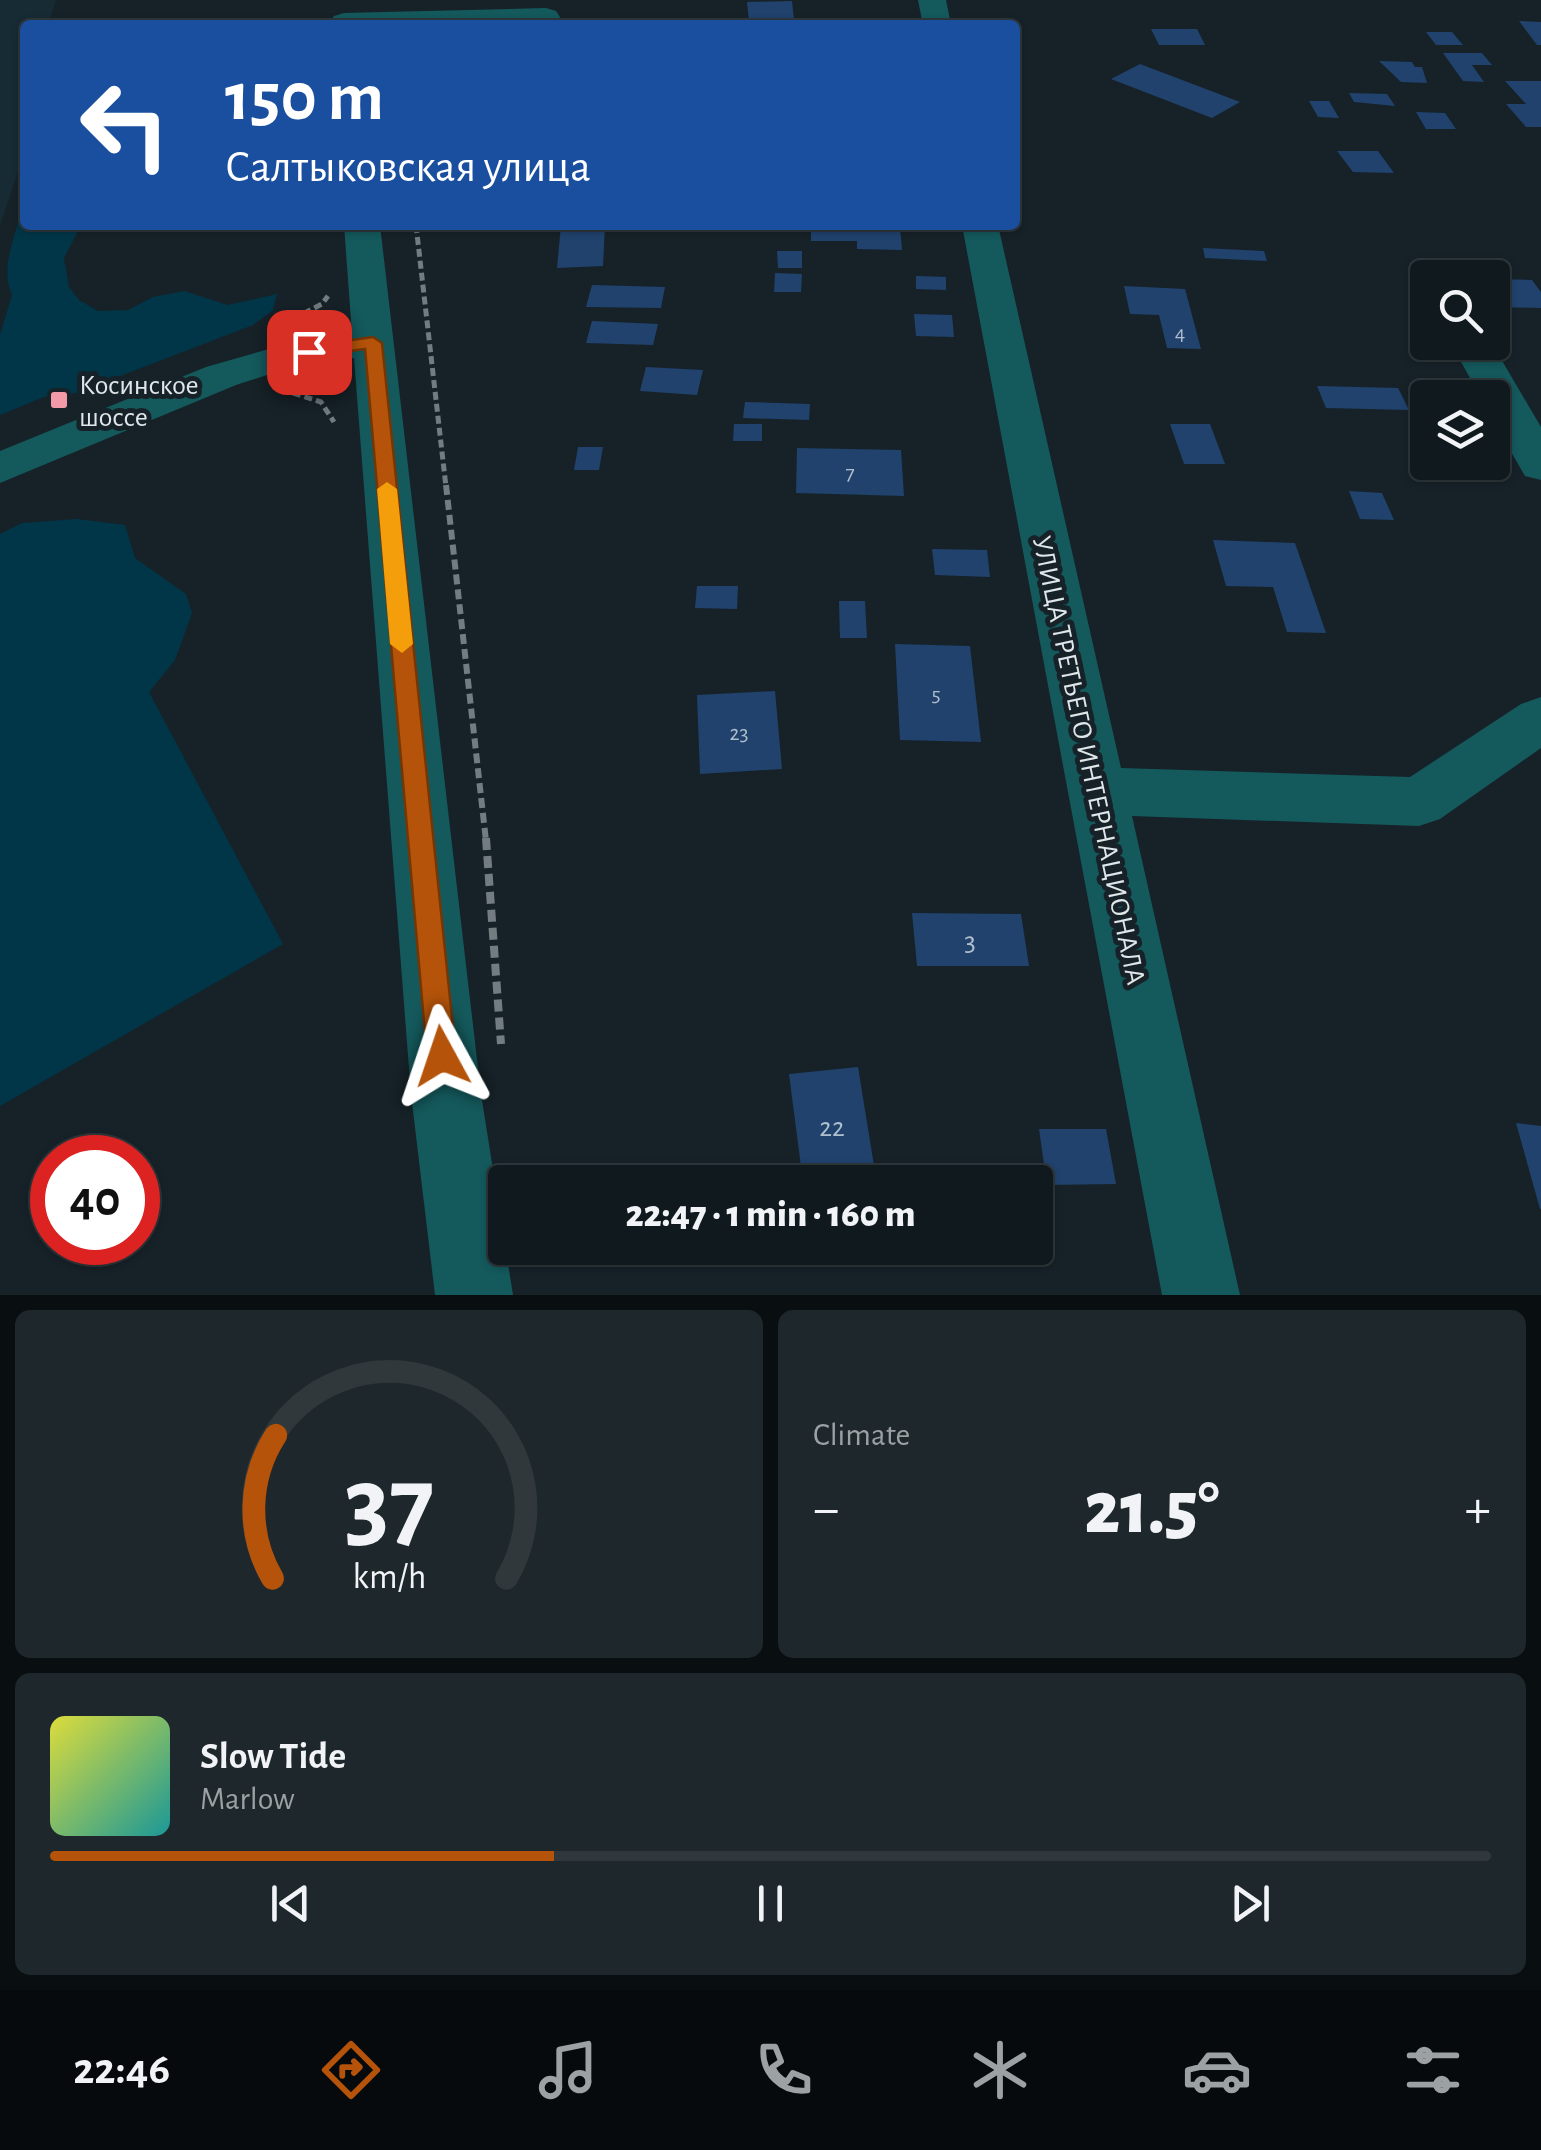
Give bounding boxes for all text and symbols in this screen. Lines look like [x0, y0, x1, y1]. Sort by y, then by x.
icon: left [60, 60, 190, 190]
text: 150 m [225, 63, 384, 133]
text: Салтыковская улица [225, 145, 591, 190]
map controls [1410, 260, 1510, 480]
button: search [1410, 260, 1510, 360]
pin [267, 310, 352, 395]
house number: 4 [1175, 322, 1185, 344]
icon: arrive [282, 325, 337, 380]
place label: Косинское шоссе [79, 372, 199, 432]
button: layers [1410, 380, 1510, 480]
marker: Косинское шоссе [48, 389, 70, 411]
house number: 7 [845, 462, 855, 484]
street label: УЛИЦА ТРЕТЬЕГО ИНТЕРНАЦИОНАЛА [1027, 533, 1149, 987]
house number: 5 [931, 683, 941, 705]
house number: 23 [729, 722, 749, 744]
house number: 3 [964, 928, 976, 956]
position arrow [390, 1004, 494, 1108]
house number: 22 [819, 1114, 845, 1142]
speed limit sign: 40 [30, 1135, 160, 1265]
text: 22:47 · 1 min · 160 m [625, 1196, 916, 1234]
text: Climate [813, 1419, 910, 1451]
text: 37 [344, 1453, 434, 1557]
text: 21.5° [1084, 1472, 1220, 1547]
text: − [813, 1482, 839, 1537]
text: + [1465, 1482, 1491, 1537]
text: km/h [352, 1559, 426, 1595]
text: Slow Tide [200, 1738, 346, 1776]
text: Marlow [200, 1783, 295, 1815]
icon: previous [263, 1876, 318, 1931]
icon: pause [743, 1876, 798, 1931]
icon: next [1223, 1876, 1278, 1931]
icon: directions [316, 2035, 386, 2105]
icon: music [533, 2035, 603, 2105]
icon: phone [749, 2035, 819, 2105]
icon: climate [965, 2035, 1035, 2105]
icon: car [1182, 2035, 1252, 2105]
icon: filters [1398, 2035, 1468, 2105]
text: 22:46 [73, 2047, 170, 2092]

